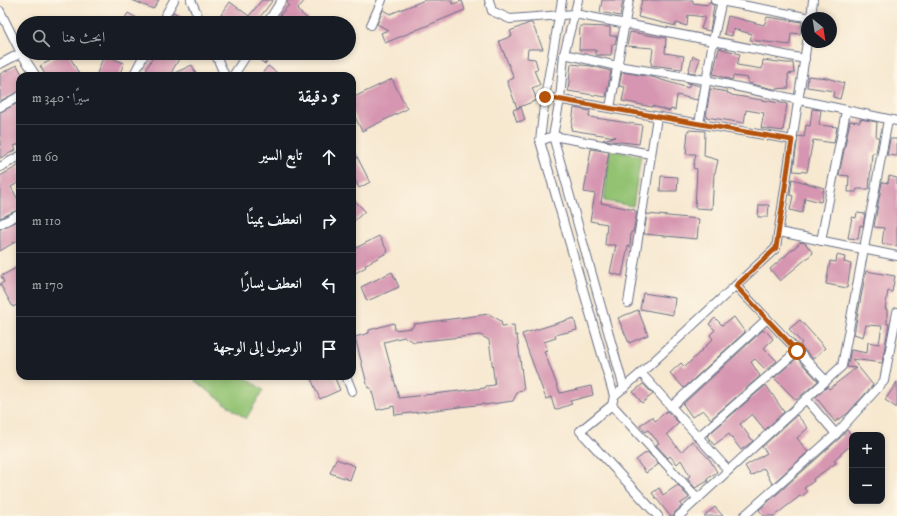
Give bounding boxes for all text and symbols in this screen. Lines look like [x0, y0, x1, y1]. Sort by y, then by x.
north arrow [801, 12, 837, 48]
search box [16, 16, 356, 60]
icon: search [30, 27, 52, 49]
text: ابحث هنا [62, 28, 105, 47]
text: 5 دقيقة [298, 86, 340, 108]
route end [536, 88, 554, 106]
text: سيرًا · 340 m [32, 90, 90, 106]
text: تابع السير [260, 146, 302, 165]
icon: ahead [318, 146, 340, 168]
text: 60 m [32, 149, 58, 165]
text: انعطف يمينًا [247, 210, 302, 229]
icon: right [318, 210, 340, 232]
text: 110 m [32, 213, 61, 229]
text: انعطف يسارًا [241, 274, 302, 293]
icon: left [318, 274, 340, 296]
text: 170 m [32, 277, 63, 293]
text: الوصول إلى الوجهة [213, 338, 302, 357]
icon: arrive [318, 338, 340, 360]
route start [788, 342, 806, 360]
map controls [849, 432, 885, 504]
button: + [849, 432, 885, 468]
button: − [849, 468, 885, 504]

